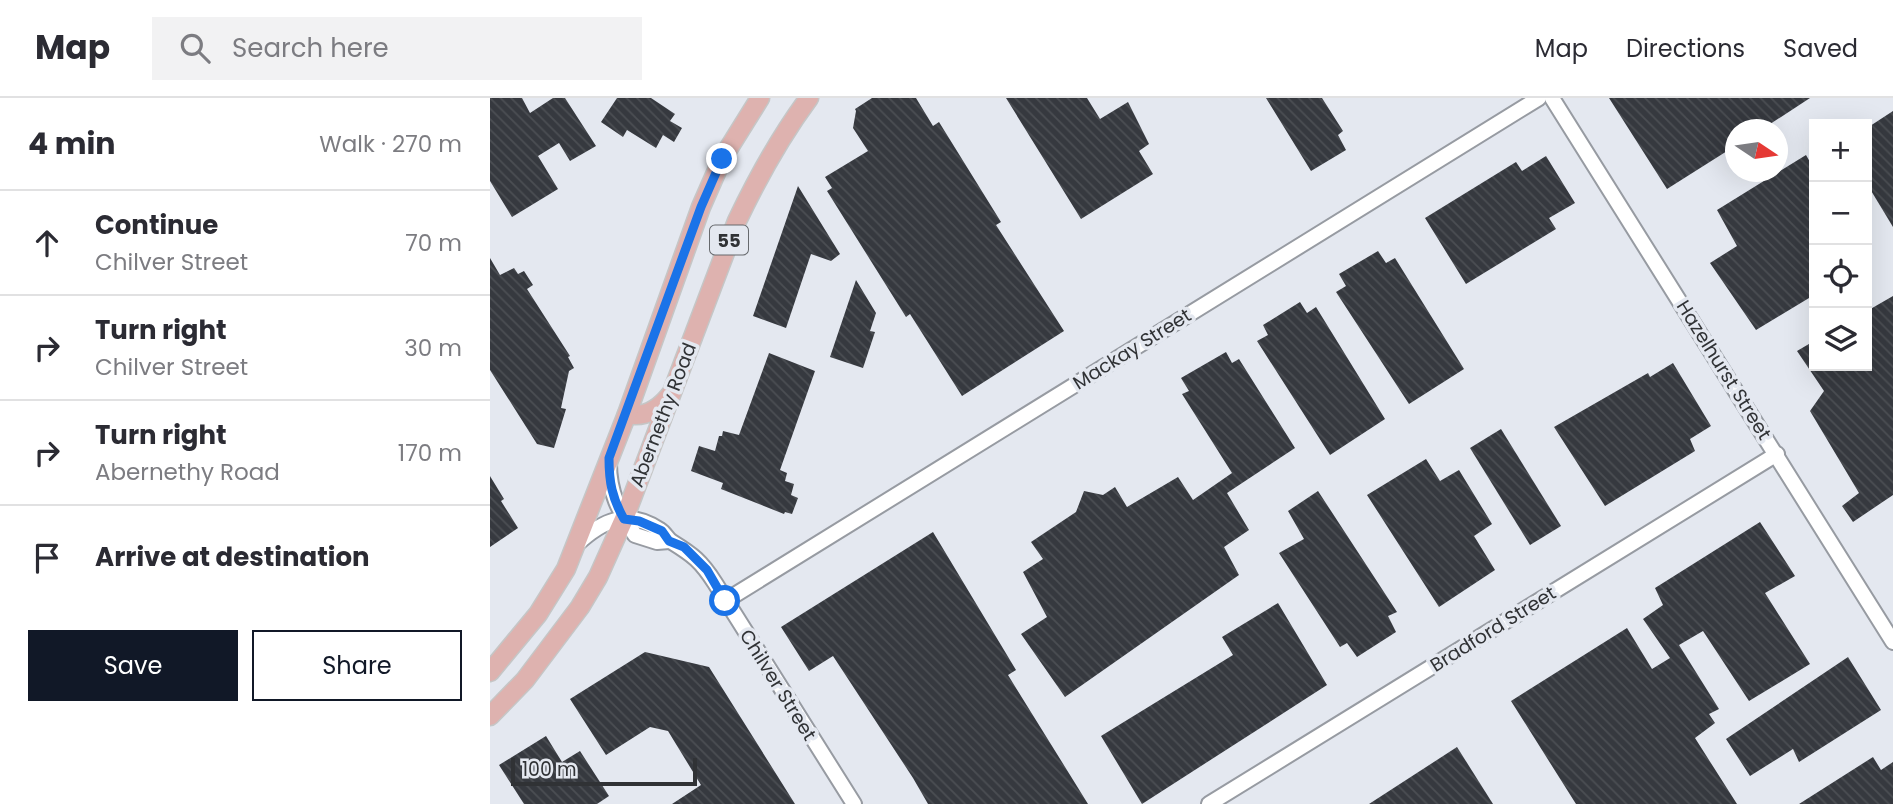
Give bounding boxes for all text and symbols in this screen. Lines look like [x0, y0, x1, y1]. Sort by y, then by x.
search box [152, 17, 642, 80]
text: Map [35, 24, 110, 71]
icon: search [176, 29, 214, 67]
text: Search here [232, 30, 389, 66]
text: Map [1535, 32, 1588, 65]
text: Directions [1626, 32, 1745, 65]
text: Saved [1783, 32, 1858, 65]
north arrow [1725, 119, 1788, 182]
map controls [1809, 119, 1872, 371]
button: + [1809, 119, 1872, 182]
text: 4 min [28, 122, 116, 165]
text: Walk · 270 m [319, 128, 462, 160]
route end [706, 143, 737, 174]
button: − [1809, 182, 1872, 245]
text: Continue [95, 207, 218, 243]
icon: ahead [28, 224, 66, 262]
road number: 55 [710, 225, 748, 254]
text: 70 m [405, 227, 462, 259]
button: locate [1809, 245, 1872, 308]
text: Chilver Street [95, 246, 248, 278]
street label: Hazelhurst Street [1670, 295, 1778, 445]
street label: Mackay Street [1068, 302, 1196, 396]
button: layers [1809, 308, 1872, 371]
text: Turn right [95, 312, 227, 348]
icon: right [28, 329, 66, 367]
text: 30 m [404, 332, 462, 364]
street label: Abernethy Road [623, 339, 703, 491]
text: Chilver Street [95, 351, 248, 383]
text: Turn right [95, 417, 227, 453]
icon: right [28, 434, 66, 472]
text: 170 m [398, 437, 462, 469]
text: Abernethy Road [95, 456, 280, 488]
icon: arrive [28, 539, 66, 577]
text: Arrive at destination [95, 539, 370, 575]
street label: Bradford Street [1425, 579, 1561, 678]
route start [709, 585, 740, 616]
street label: Chilver Street [733, 624, 823, 746]
button: Save [28, 630, 238, 701]
button: Share [252, 630, 462, 701]
scale bar [511, 755, 696, 787]
text: 100 m [522, 756, 577, 783]

